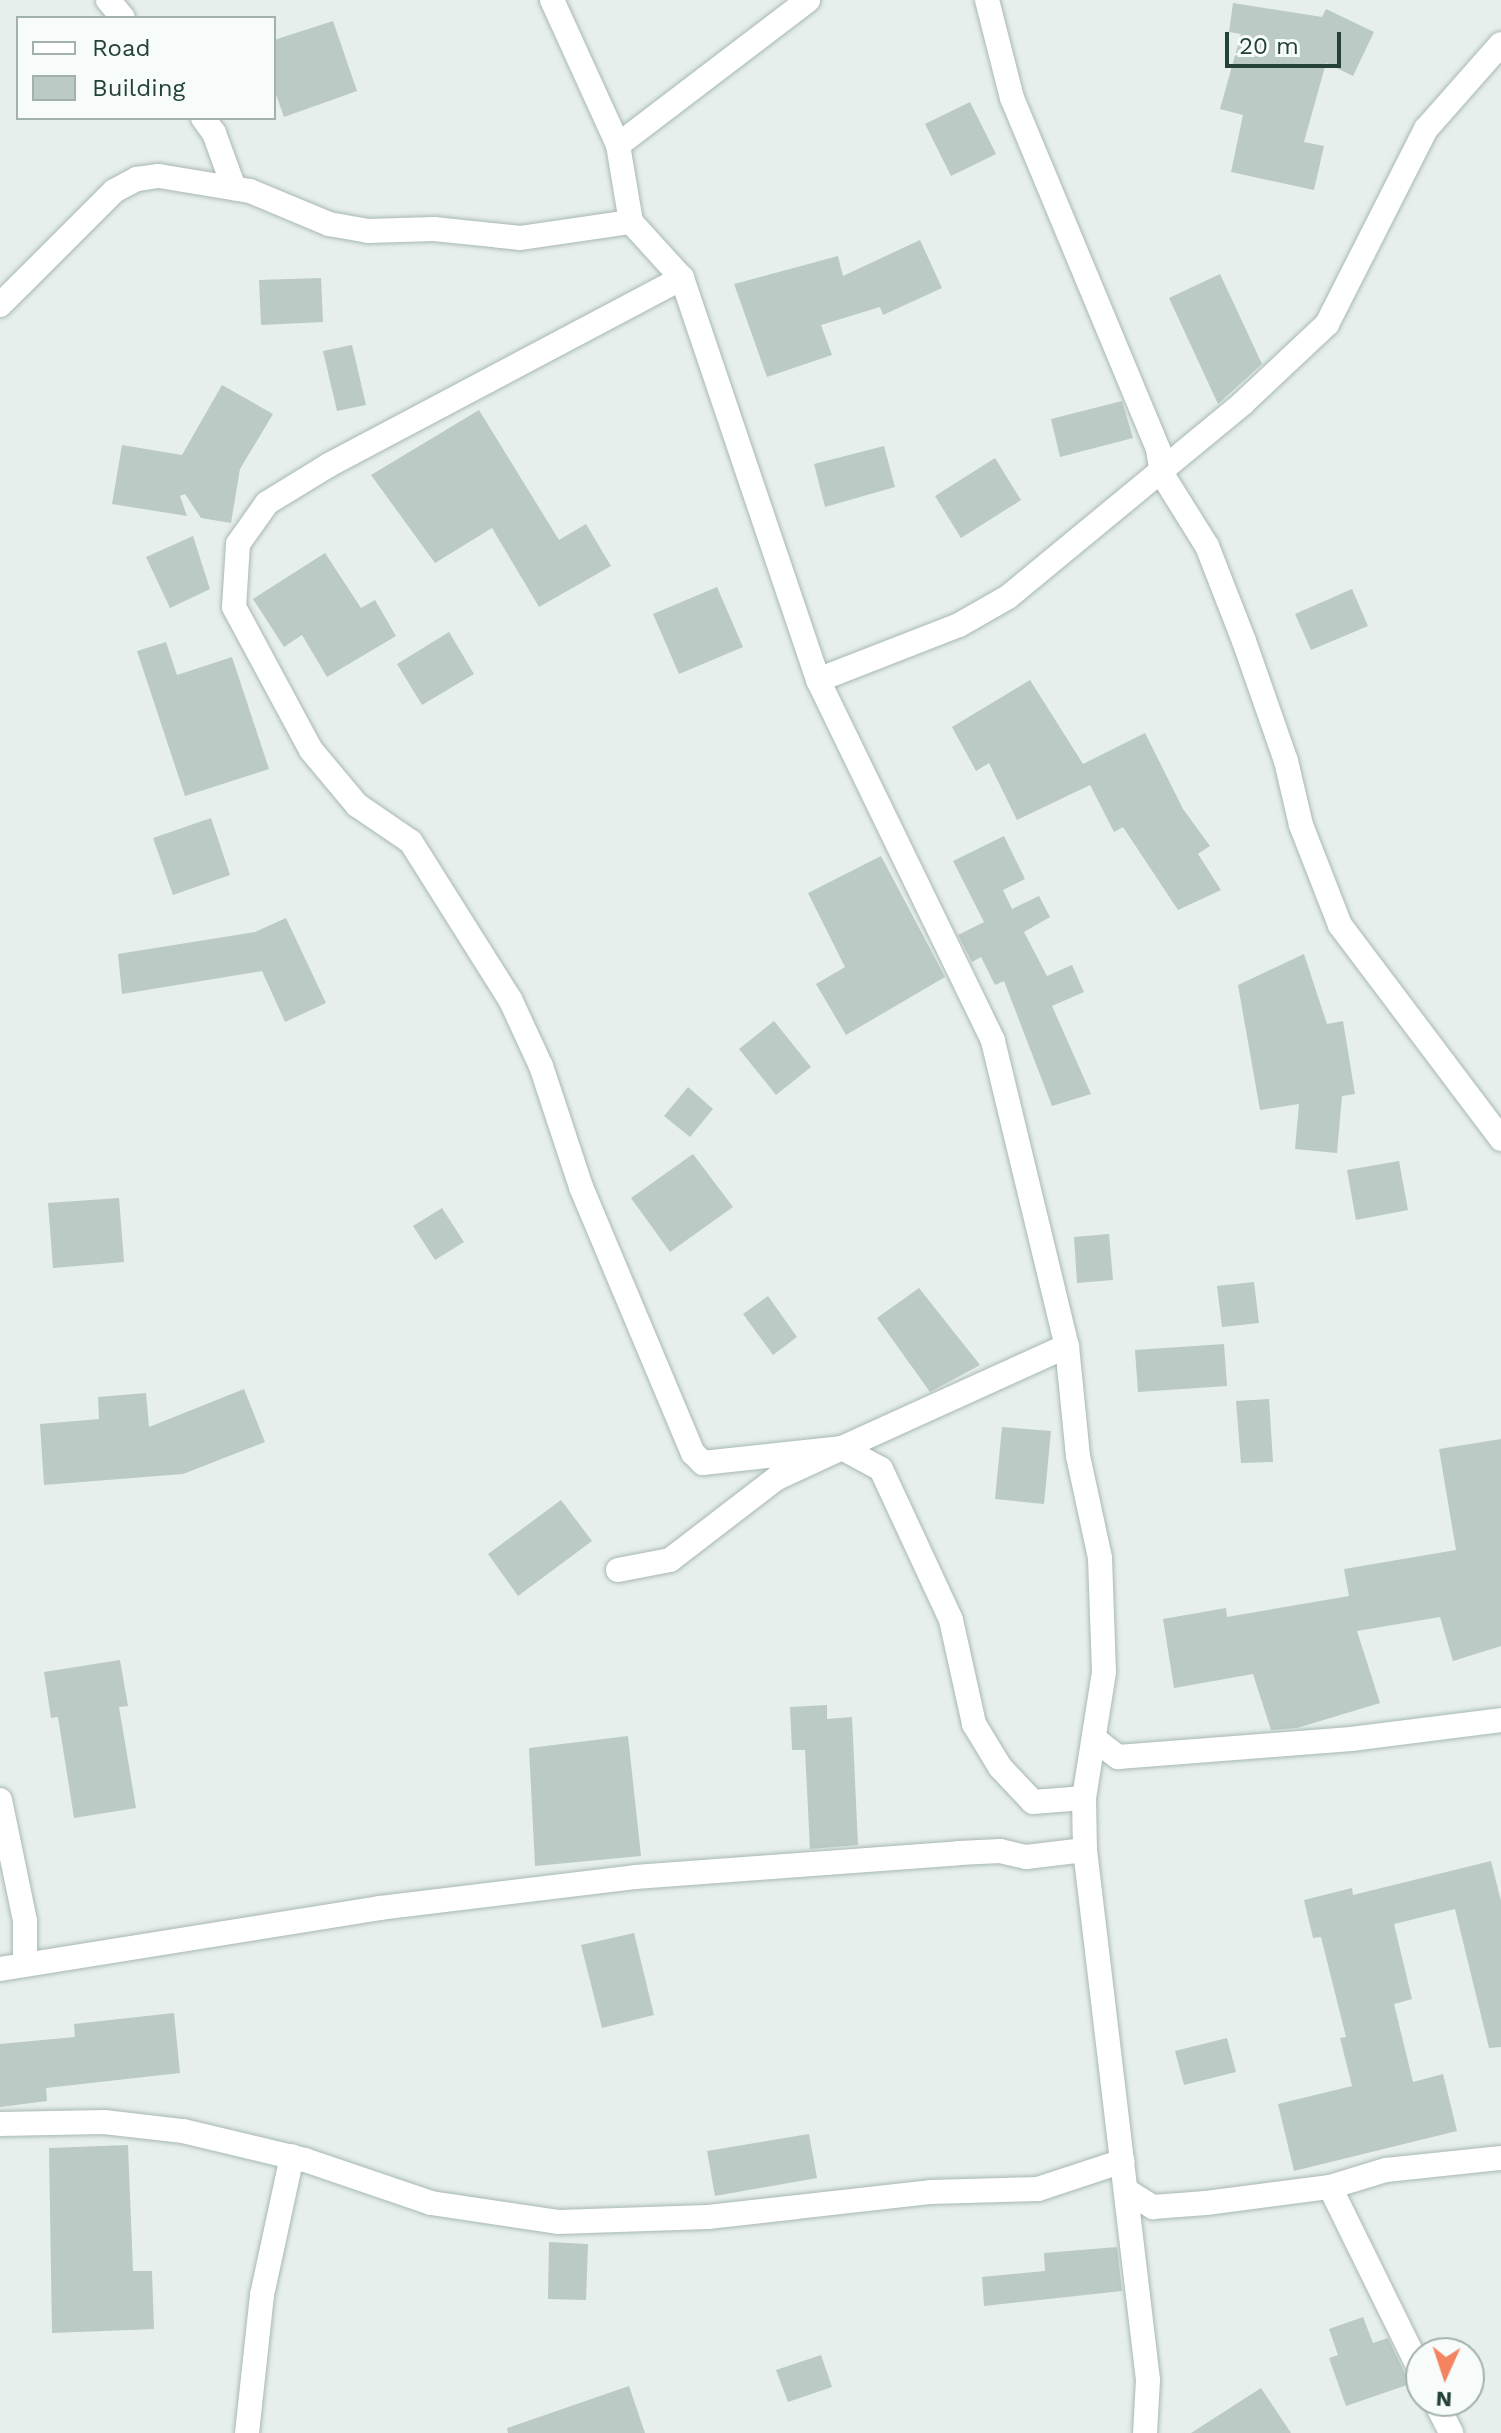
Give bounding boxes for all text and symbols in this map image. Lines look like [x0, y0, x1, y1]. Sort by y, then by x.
legend [16, 16, 276, 120]
scale bar [1229, 16, 1345, 66]
text: 20 m [1239, 32, 1299, 60]
text: Road [92, 34, 151, 62]
text: Building [92, 74, 185, 102]
north arrow [1405, 2337, 1485, 2417]
text: N [1435, 2387, 1453, 2412]

